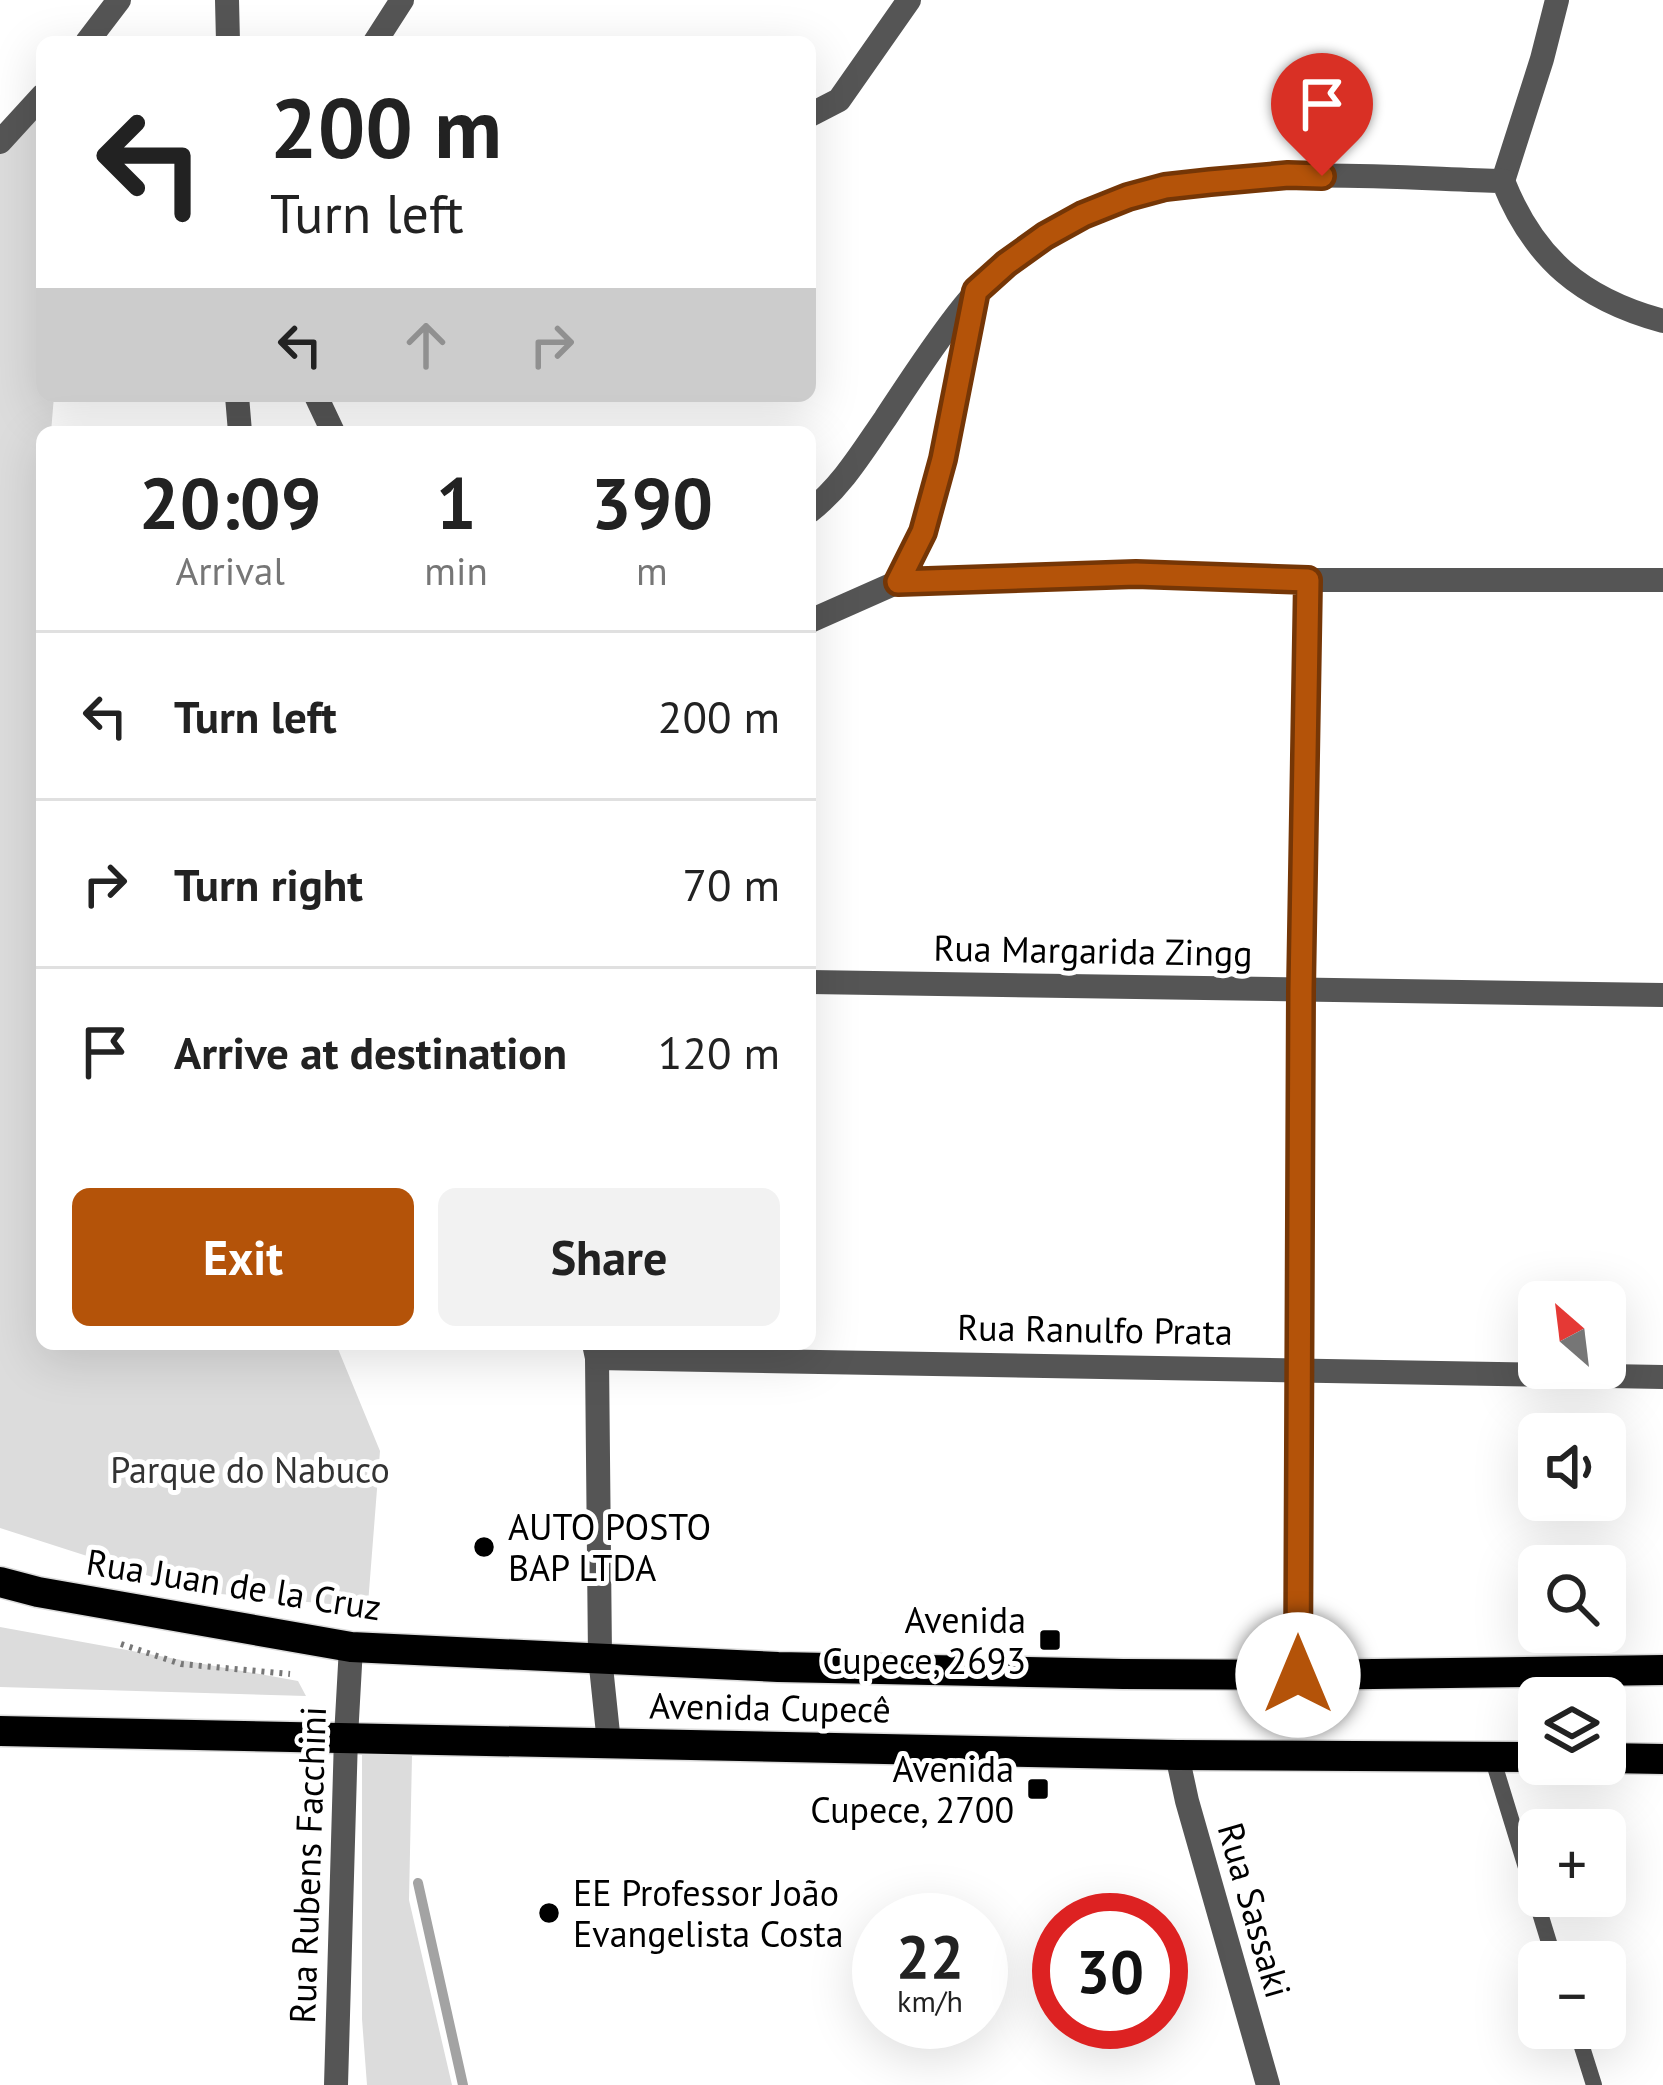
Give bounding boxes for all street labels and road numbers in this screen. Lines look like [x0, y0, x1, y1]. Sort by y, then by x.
street label: Rua Margarida Zingg [933, 924, 1253, 976]
street label: Rua Ranulfo Prata [957, 1303, 1233, 1355]
street label: Rua Juan de la Cruz [83, 1537, 385, 1631]
street label: Avenida Cupecê [649, 1681, 891, 1733]
street label: Rua Rubens Facchini [278, 1706, 336, 2024]
street label: Rua Sassaki [1208, 1817, 1302, 2003]

